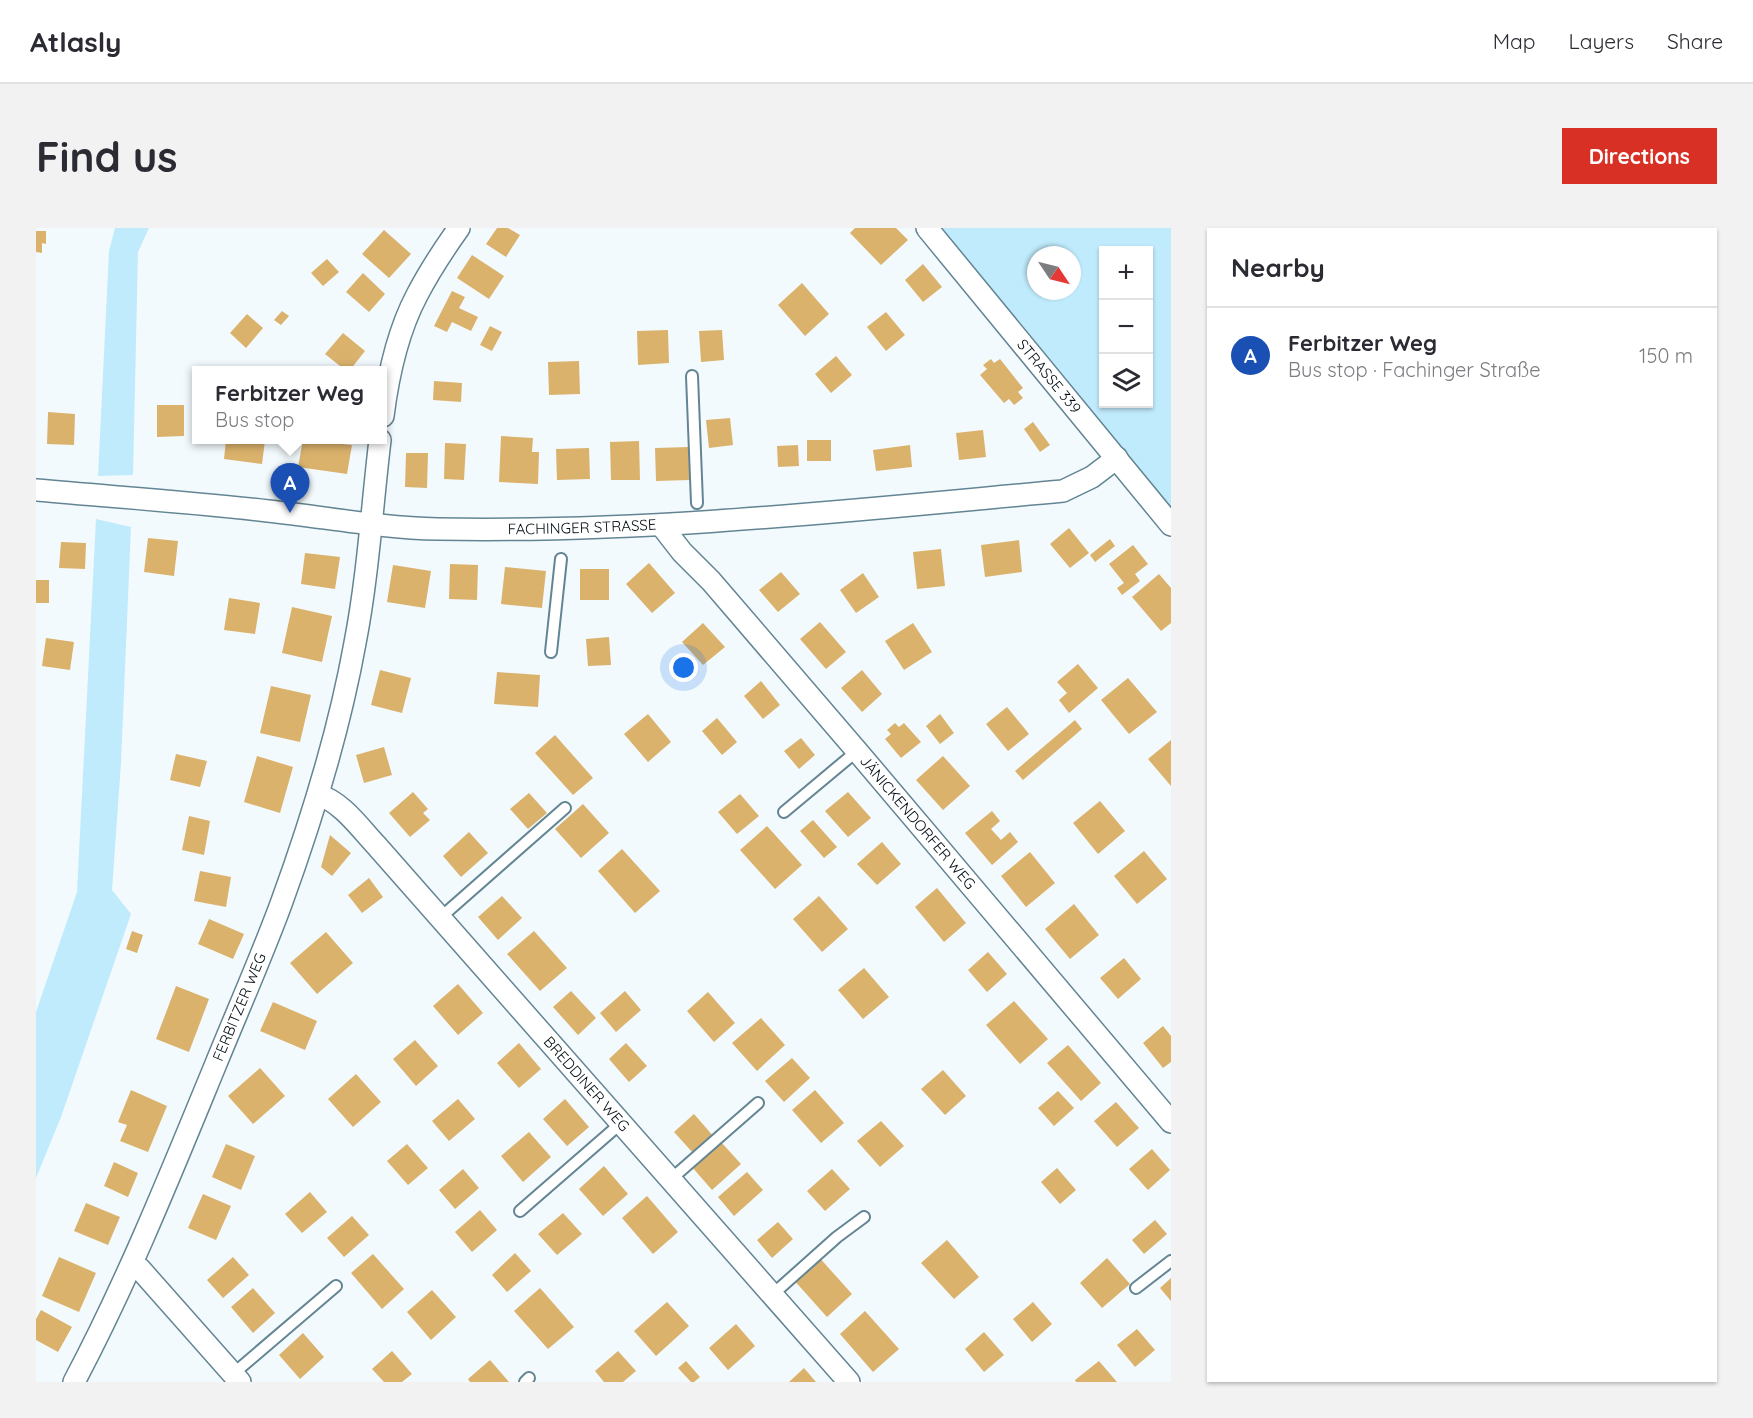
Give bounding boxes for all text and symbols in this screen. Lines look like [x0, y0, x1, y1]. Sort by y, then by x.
text: Atlasly [30, 24, 121, 59]
text: Map [1493, 28, 1536, 54]
text: Layers [1569, 28, 1634, 54]
text: Share [1667, 28, 1723, 54]
button: Directions [1562, 128, 1717, 184]
text: Find us [36, 130, 178, 183]
north arrow [1027, 246, 1081, 300]
map controls [1099, 246, 1153, 408]
button: + [1099, 246, 1153, 300]
text: Nearby [1231, 251, 1325, 284]
button: − [1099, 300, 1153, 354]
text: Ferbitzer Weg [1288, 329, 1437, 357]
street label: STRASSE 339 [1013, 335, 1085, 417]
text: A [1244, 343, 1257, 368]
text: 150 m [1639, 343, 1693, 368]
button: layers [1099, 354, 1153, 408]
text: Bus stop · Fachinger Straße [1288, 357, 1540, 382]
popup [192, 366, 387, 444]
text: Ferbitzer Weg [215, 379, 364, 407]
text: Bus stop [215, 407, 294, 432]
pin: A [270, 464, 310, 513]
street label: FACHINGER STRASSE [508, 515, 657, 538]
your location [669, 653, 698, 682]
street label: JÄNICKENDORFER WEG [856, 751, 980, 893]
street label: FERBITZER WEG [208, 950, 270, 1064]
street label: BREDDINER WEG [540, 1032, 634, 1135]

